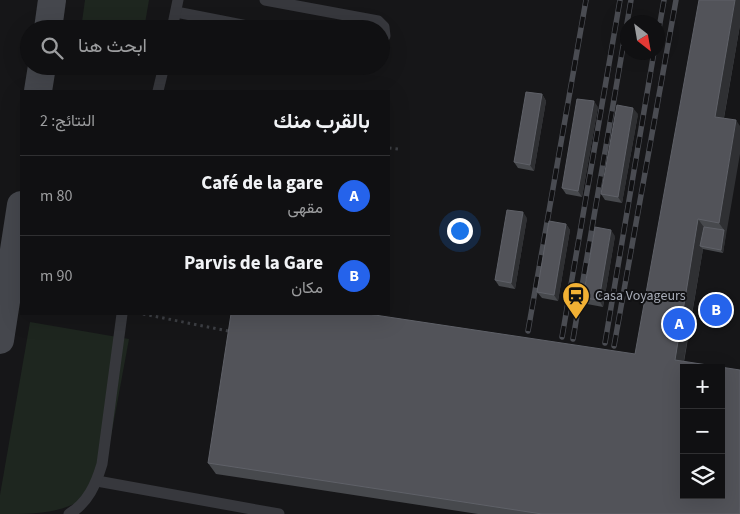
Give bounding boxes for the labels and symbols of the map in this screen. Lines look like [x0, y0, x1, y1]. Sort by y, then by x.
north arrow [620, 15, 665, 60]
your location [447, 218, 473, 244]
station icon: Casa Voyageurs [561, 281, 591, 320]
place label: Casa Voyageurs [595, 286, 686, 306]
pin: B [700, 291, 732, 329]
pin: A [663, 305, 695, 343]

